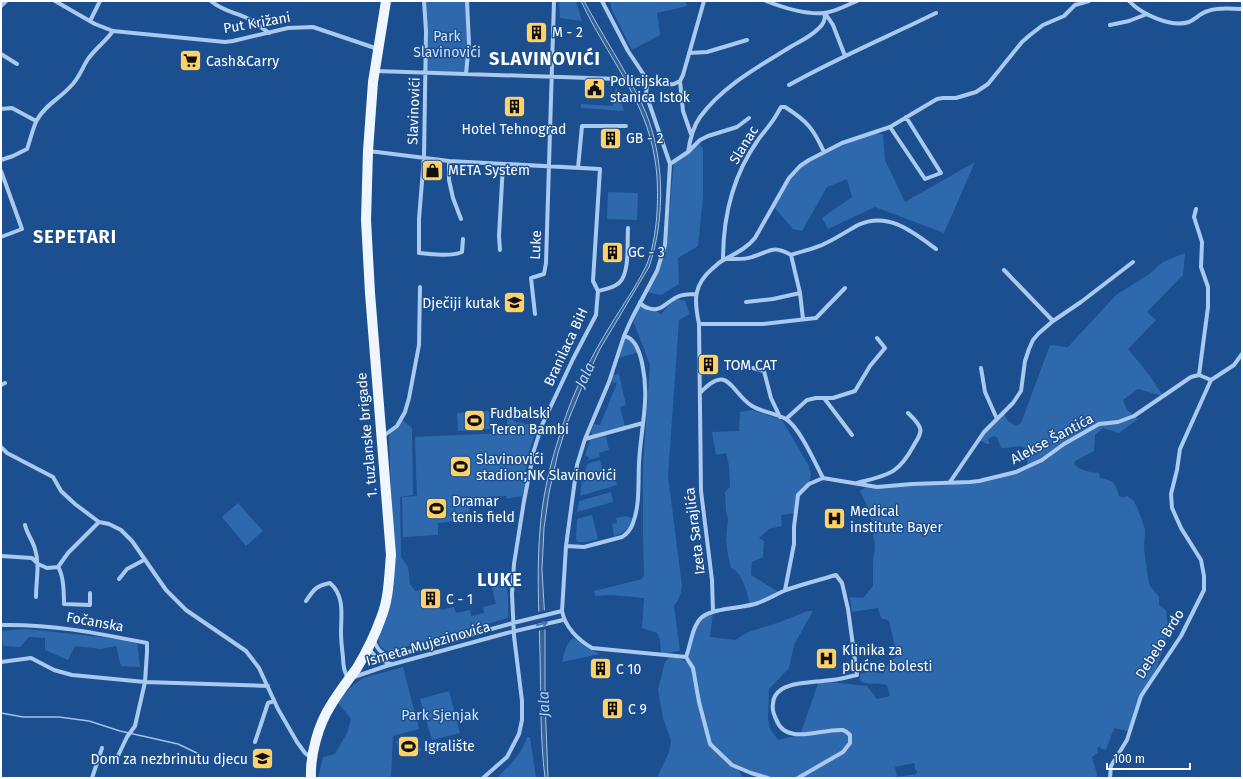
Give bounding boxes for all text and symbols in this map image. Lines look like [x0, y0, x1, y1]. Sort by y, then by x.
street label: Put Križani [222, 9, 292, 37]
building icon: M - 2 [524, 19, 550, 45]
place label: M - 2 [552, 24, 583, 41]
park label: Park Slavinovići [413, 28, 481, 61]
district label: SLAVINOVIĆI [489, 47, 601, 70]
supermarket icon: Cash&Carry [177, 48, 203, 74]
place label: Cash&Carry [206, 53, 279, 70]
place label: Policijska stanica Istok [610, 73, 691, 106]
public building icon: Policijska stanica Istok [581, 76, 607, 102]
street label: Slavinovići [404, 77, 424, 145]
building icon: Hotel Tehnograd [501, 94, 527, 120]
place label: Hotel Tehnograd [462, 121, 566, 138]
street label: Slanac [726, 122, 762, 167]
building icon: GB - 2 [597, 125, 623, 151]
place label: GB - 2 [626, 130, 663, 147]
shop icon: META System [420, 157, 446, 183]
place label: META System [448, 162, 530, 179]
district label: SEPETARI [33, 226, 117, 248]
street label: Luke [527, 230, 545, 260]
building icon: GC - 3 [600, 239, 626, 265]
place label: GC - 3 [628, 244, 665, 261]
school or university icon: Dječiji kutak [502, 290, 528, 316]
place label: Dječiji kutak [422, 295, 501, 312]
street label: Branilaca BiH [540, 305, 592, 389]
building icon: TOM CAT [695, 352, 721, 378]
place label: TOM CAT [724, 357, 778, 374]
water label: Jala [571, 359, 599, 391]
street label: 1. tuzlanske brigade [353, 372, 381, 498]
place label: Fudbalski Teren Bambi [490, 405, 569, 438]
sports icon: Fudbalski Teren Bambi [461, 408, 487, 434]
street label: Alekse Šantića [1007, 409, 1096, 468]
place label: Slavinovići stadion;NK Slavinovići [476, 451, 616, 484]
sports icon: Slavinovići stadion;NK Slavinovići [448, 454, 474, 480]
street label: Izeta Sarajlića [681, 486, 709, 576]
place label: Dramar tenis field [452, 493, 515, 526]
sports icon: Dramar tenis field [423, 496, 449, 522]
place label: Medical institute Bayer [850, 503, 943, 536]
hospital icon: Medical institute Bayer [822, 506, 848, 532]
district label: LUKE [477, 569, 523, 591]
building icon: C - 1 [418, 586, 444, 612]
place label: C - 1 [446, 591, 473, 608]
street label: Debelo Brdo [1132, 606, 1188, 682]
street label: Fočanska [65, 609, 125, 635]
street label: Ismeta Mujezinovića [364, 618, 492, 670]
one-way arrow [536, 621, 549, 627]
place label: Klinika za plućne bolesti [842, 642, 933, 675]
hospital icon: Klinika za plućne bolesti [814, 645, 840, 671]
building icon: C 10 [588, 656, 614, 682]
place label: C 10 [616, 661, 642, 678]
water label: Jala [535, 691, 553, 718]
building icon: C 9 [599, 696, 625, 722]
place label: C 9 [628, 701, 647, 718]
park label: Park Sjenjak [401, 707, 480, 724]
sports icon: Igralište [396, 733, 422, 759]
place label: Igralište [424, 738, 475, 755]
scale bar [1107, 745, 1190, 771]
school or university icon: Dom za nezbrinutu djecu [250, 746, 276, 772]
place label: Dom za nezbrinutu djecu [90, 751, 248, 768]
text: 100 m [1113, 752, 1145, 766]

